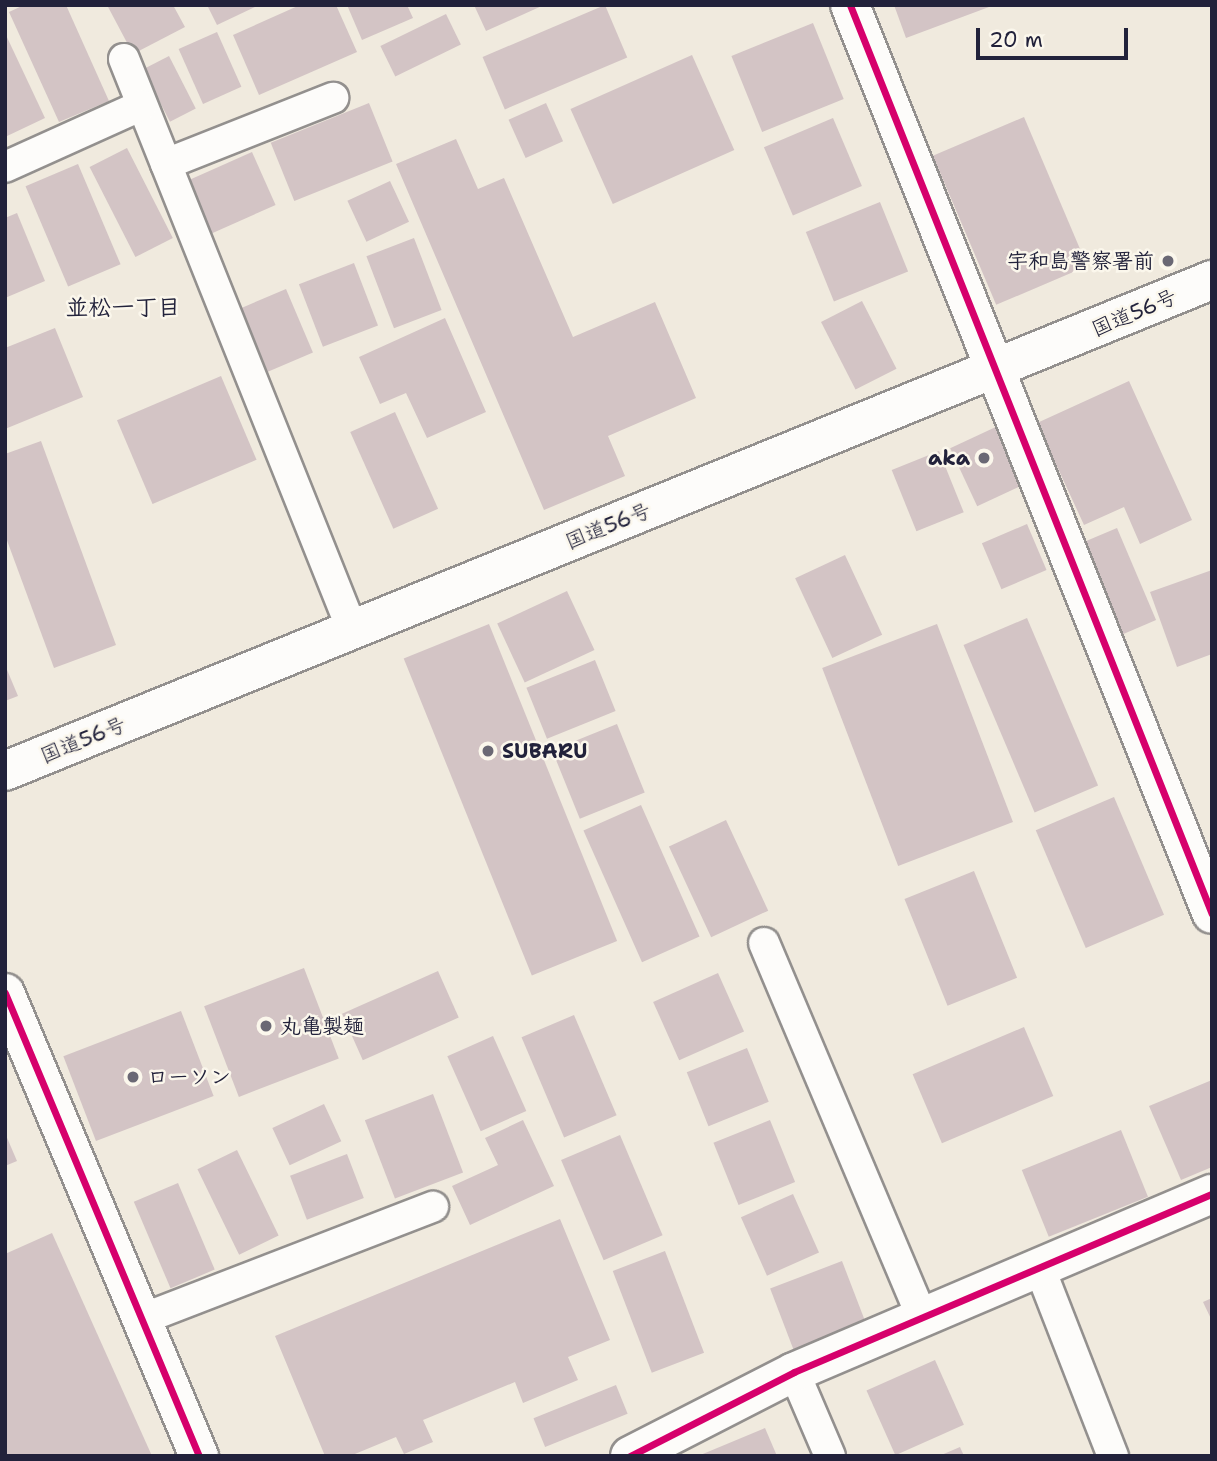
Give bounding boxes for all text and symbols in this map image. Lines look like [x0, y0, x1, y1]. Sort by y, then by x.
scale bar [979, 14, 1131, 58]
text: 20 m [989, 26, 1043, 54]
place label: 宇和島警察署前 [1007, 248, 1154, 274]
marker: 宇和島警察署前 [1160, 253, 1176, 269]
street label: 国道56号 [1088, 284, 1180, 342]
district label: 並松一丁目 [66, 293, 180, 321]
place label: aka [928, 445, 970, 471]
marker: aka [976, 450, 992, 466]
street label: 国道56号 [561, 497, 655, 555]
street label: 国道56号 [36, 711, 130, 769]
place label: SUBARU [502, 738, 587, 764]
marker: SUBARU [480, 743, 496, 759]
place label: 丸亀製麺 [280, 1013, 364, 1039]
marker: 丸亀製麺 [258, 1018, 274, 1034]
place label: ローソン [147, 1064, 231, 1090]
marker: ローソン [125, 1069, 141, 1085]

